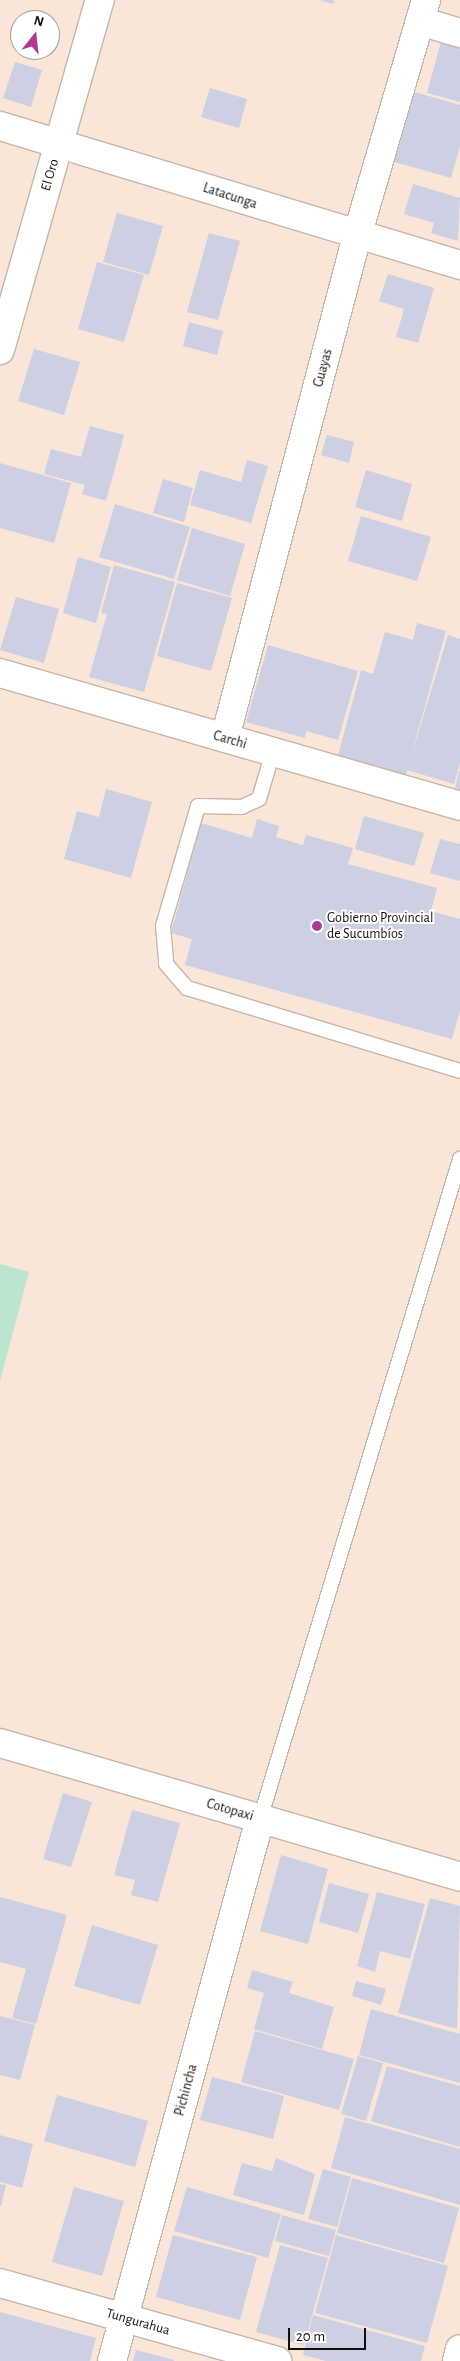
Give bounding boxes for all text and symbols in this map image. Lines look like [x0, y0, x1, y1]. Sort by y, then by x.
north arrow [10, 10, 60, 60]
text: N [32, 13, 45, 30]
street label: El Oro [37, 157, 63, 193]
street label: Latacunga [201, 179, 259, 213]
street label: Guayas [310, 347, 336, 389]
street label: Carchi [211, 727, 249, 753]
place label: Gobierno Provincial de Sucumbíos [327, 910, 433, 942]
marker: Gobierno Provincial de Sucumbíos [311, 920, 323, 932]
street label: Cotopaxi [205, 1795, 255, 1825]
street label: Pichincha [171, 2062, 201, 2118]
street label: Tungurahua [104, 2305, 172, 2339]
scale bar [290, 2318, 368, 2350]
text: 20 m [296, 2329, 325, 2344]

